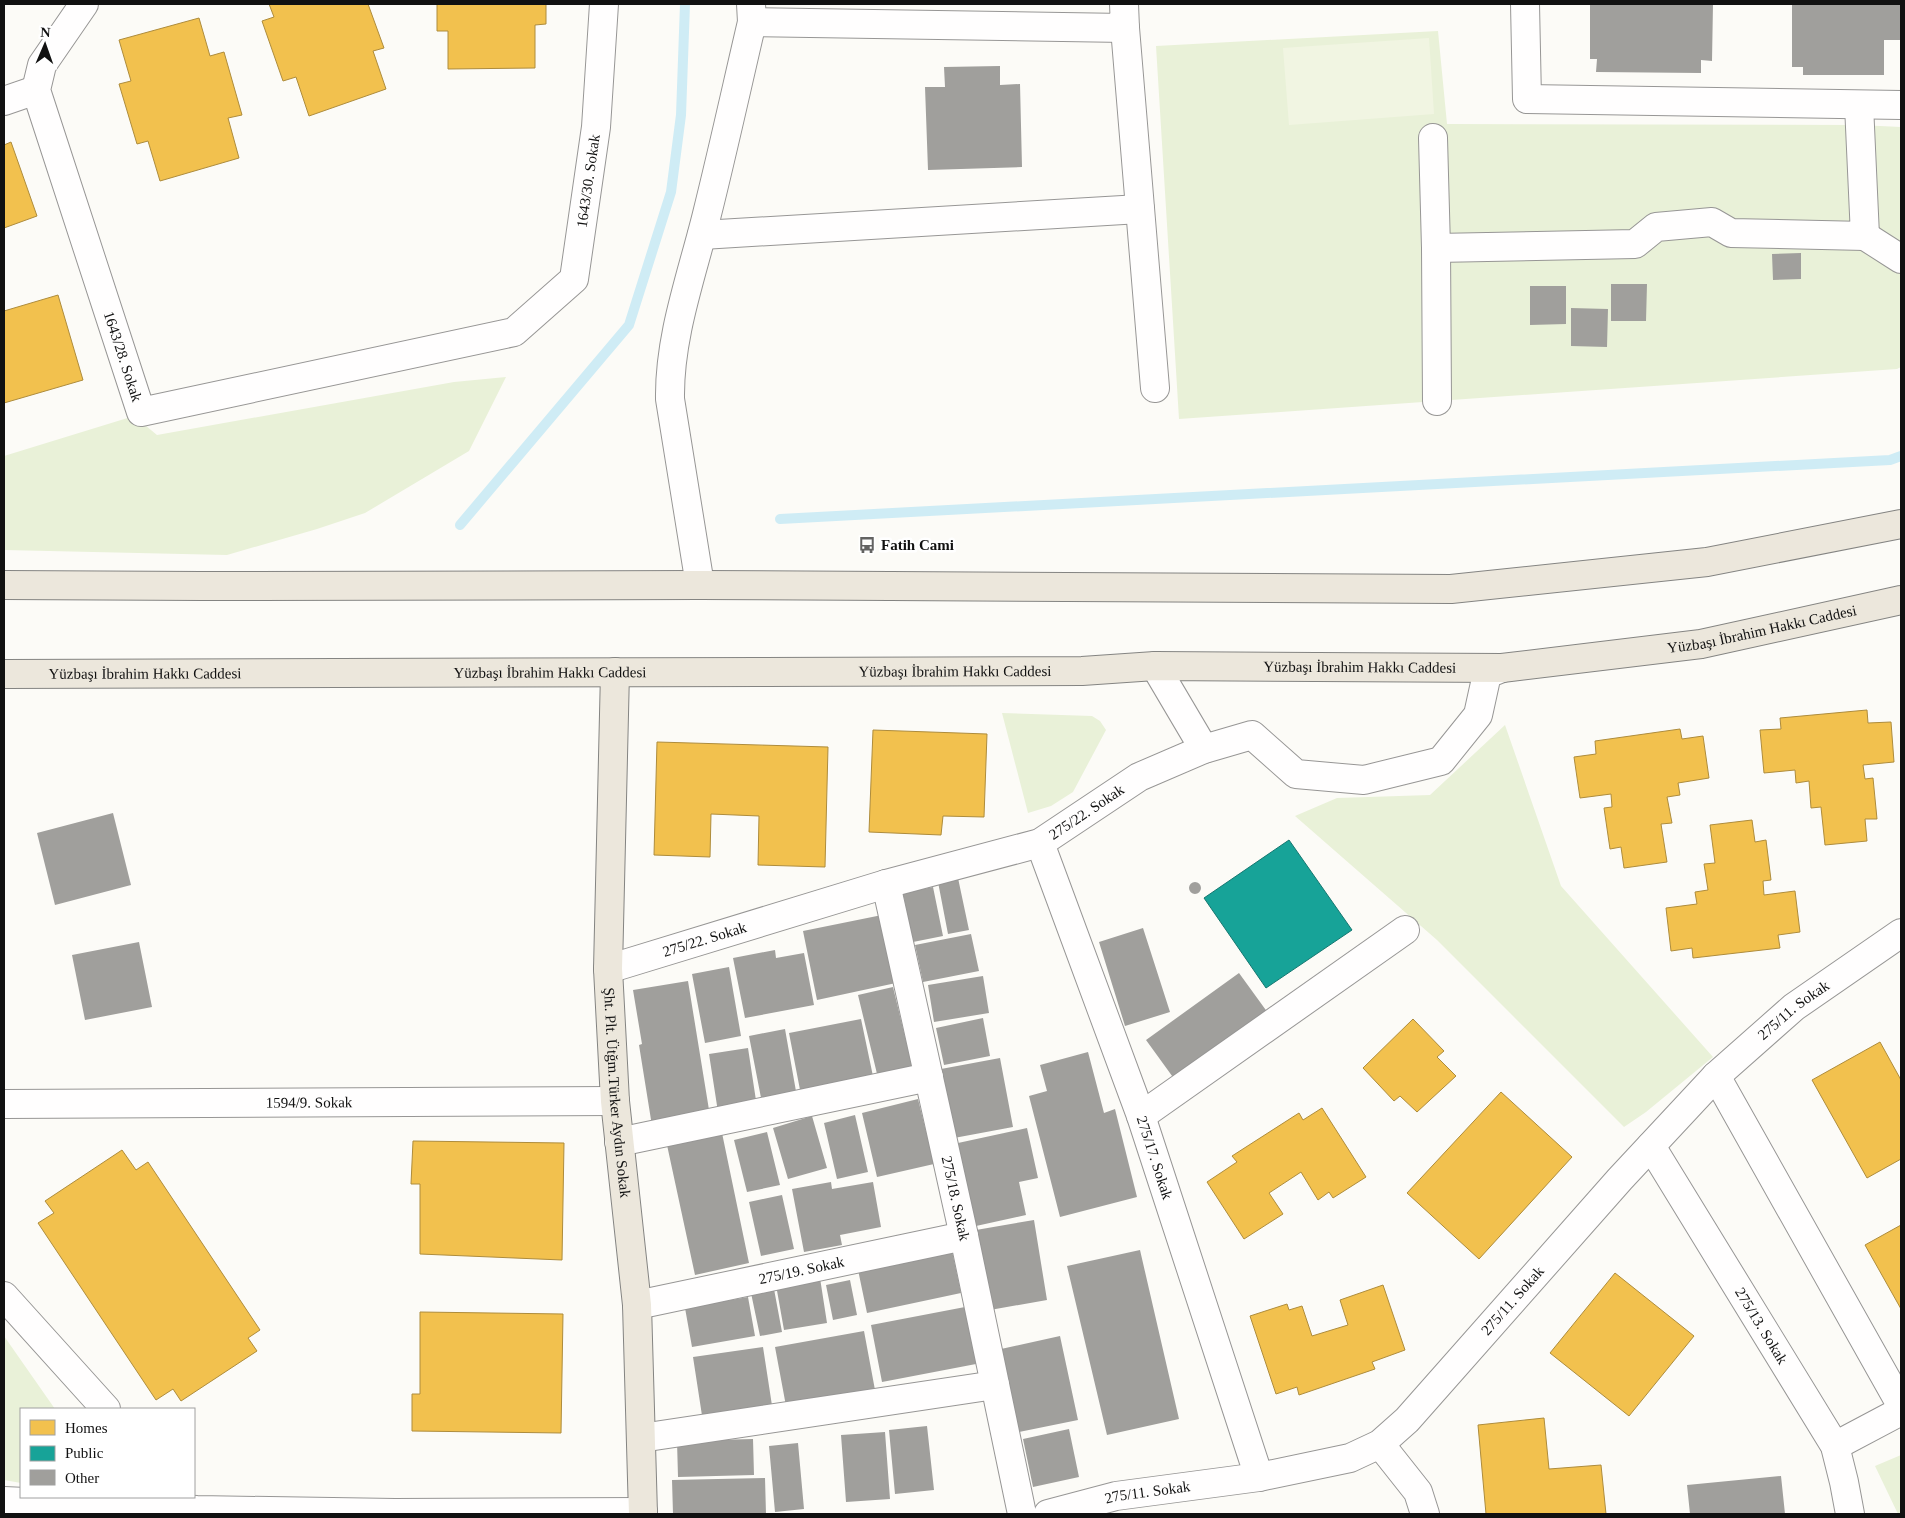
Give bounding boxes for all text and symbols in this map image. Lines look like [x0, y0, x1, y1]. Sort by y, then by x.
north arrow [20, 20, 70, 70]
text: N [40, 25, 51, 40]
street label: 1643/30. Sokak [574, 133, 603, 229]
street label: 1643/28. Sokak [101, 309, 145, 404]
bus stop icon: Fatih Cami [857, 535, 877, 555]
place label: Fatih Cami [881, 537, 954, 553]
street label: Yüzbaşı İbrahim Hakkı Caddesi [1666, 602, 1858, 656]
street label: Yüzbaşı İbrahim Hakkı Caddesi [1263, 659, 1456, 676]
street label: Yüzbaşı İbrahim Hakkı Caddesi [858, 663, 1052, 680]
street label: Yüzbaşı İbrahim Hakkı Caddesi [453, 664, 647, 681]
street label: Yüzbaşı İbrahim Hakkı Caddesi [48, 665, 242, 682]
street label: 275/22. Sokak [1046, 781, 1127, 843]
street label: 275/22. Sokak [661, 919, 749, 960]
street label: 275/11. Sokak [1755, 977, 1832, 1043]
street label: Şht. Plt. Ütğm.Türker Aydın Sokak [601, 987, 633, 1199]
street label: 1594/9. Sokak [266, 1094, 353, 1111]
street label: 275/17. Sokak [1134, 1114, 1176, 1202]
street label: 275/18. Sokak [938, 1154, 973, 1243]
street label: 275/19. Sokak [757, 1253, 846, 1287]
street label: 275/11. Sokak [1478, 1263, 1547, 1338]
street label: 275/13. Sokak [1732, 1285, 1791, 1367]
legend [20, 1408, 195, 1498]
text: Homes [65, 1420, 108, 1436]
text: Public [65, 1445, 104, 1461]
text: Other [65, 1470, 99, 1486]
street label: 275/11. Sokak [1103, 1478, 1192, 1507]

